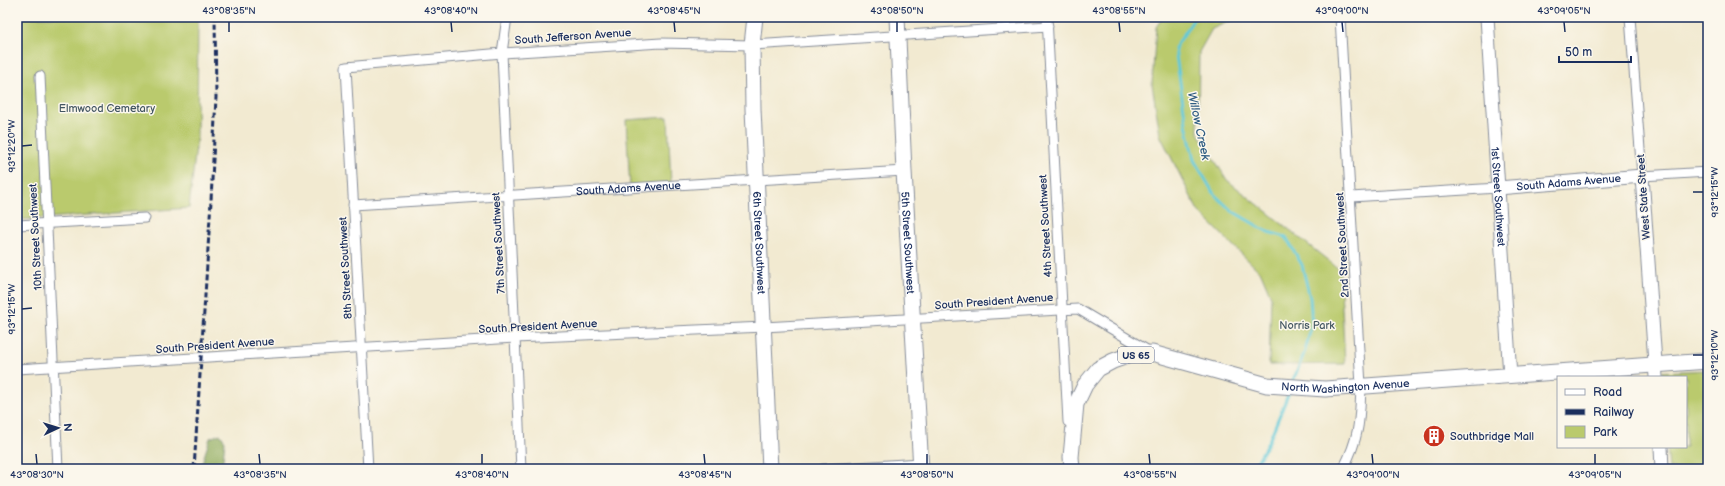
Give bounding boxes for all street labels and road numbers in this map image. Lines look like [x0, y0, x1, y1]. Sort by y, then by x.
street label: South Jefferson Avenue [514, 26, 632, 47]
street label: 1st Street Southwest [1488, 146, 1508, 248]
street label: West State Street [1634, 153, 1653, 240]
street label: South Adams Avenue [1516, 172, 1622, 193]
street label: 4th Street Southwest [1036, 174, 1055, 278]
street label: South Adams Avenue [576, 179, 682, 198]
street label: 10th Street Southwest [26, 183, 45, 291]
street label: 7th Street Southwest [489, 191, 508, 294]
street label: 6th Street Southwest [750, 191, 768, 295]
street label: 5th Street Southwest [898, 191, 917, 295]
street label: 2nd Street Southwest [1333, 191, 1352, 298]
street label: 8th Street Southwest [336, 216, 355, 320]
street label: South President Avenue [934, 291, 1054, 312]
street label: South President Avenue [478, 317, 598, 336]
street label: South President Avenue [155, 335, 275, 356]
road number: US 65 [1118, 347, 1154, 363]
street label: North Washington Avenue [1281, 377, 1410, 396]

